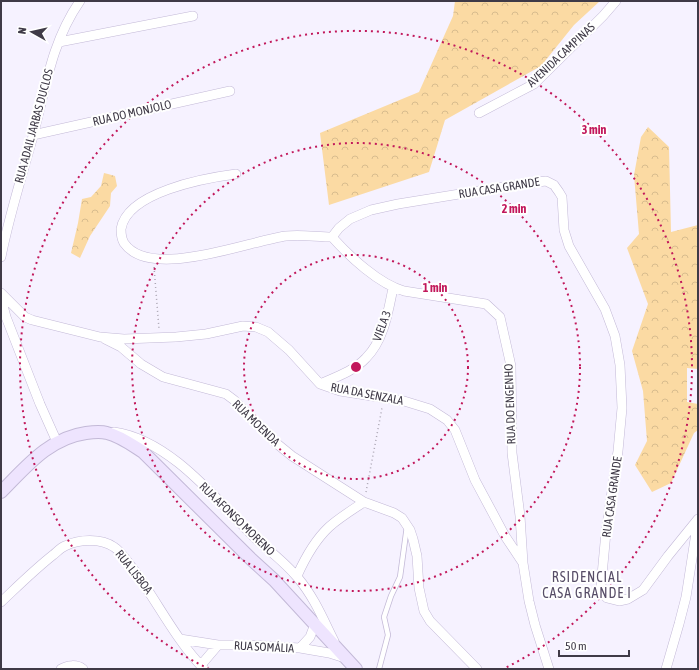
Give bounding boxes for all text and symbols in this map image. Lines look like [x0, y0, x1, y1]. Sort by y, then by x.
north arrow [12, 12, 52, 52]
street label: AVENIDA CAMPINAS [524, 20, 598, 90]
text: N [16, 27, 28, 35]
street label: RUA ADAIL JARBAS DUCLOS [12, 67, 56, 185]
street label: RUA DO MONJOLO [91, 97, 173, 129]
text: 3 min [582, 123, 606, 137]
street label: RUA CASA GRANDE [458, 175, 540, 201]
text: 2 min [502, 202, 526, 216]
text: 1 min [423, 281, 447, 295]
street label: VIELA 3 [370, 309, 394, 343]
centre of rings [349, 360, 363, 374]
street label: RUA DO ENGENHO [502, 363, 518, 445]
street label: RUA DA SENZALA [329, 380, 405, 408]
street label: RUA MOENDA [229, 397, 283, 449]
street label: RUA CASA GRANDE [599, 456, 625, 538]
street label: RUA AFONSO MORENO [196, 479, 278, 559]
street label: RUA LISBOA [112, 547, 156, 597]
district label: RSIDENCIAL CASA GRANDE I [542, 569, 632, 601]
scale bar [559, 632, 629, 658]
street label: RUA SOMÁLIA [234, 638, 295, 656]
text: 50 m [565, 639, 587, 653]

